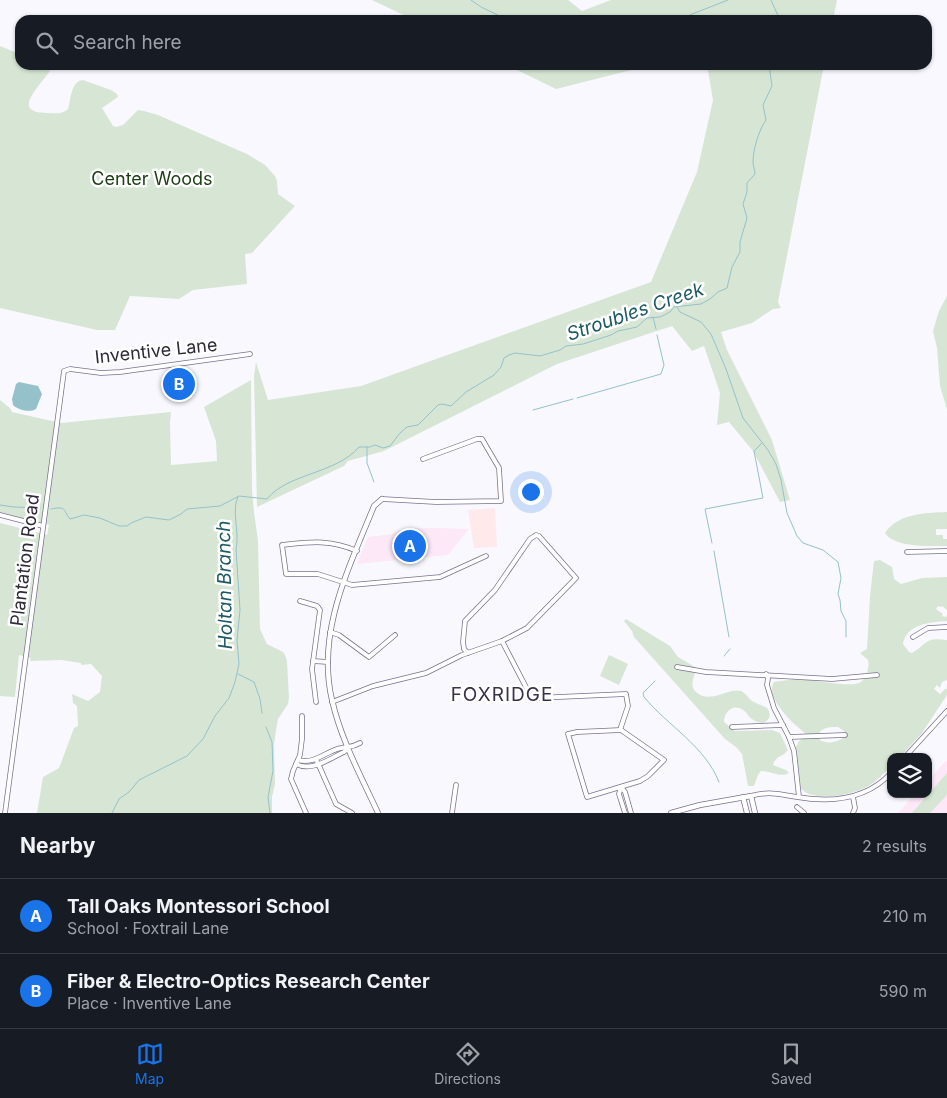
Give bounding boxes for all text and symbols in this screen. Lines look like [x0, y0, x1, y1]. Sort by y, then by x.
search box [15, 15, 932, 70]
icon: search [33, 29, 61, 57]
text: Search here [73, 31, 182, 54]
park label: Center Woods [91, 168, 213, 189]
water label: Stroubles Creek [564, 277, 707, 346]
street label: Inventive Lane [94, 334, 218, 367]
pin: B [163, 365, 195, 403]
your location [518, 479, 544, 505]
street label: Plantation Road [6, 493, 43, 627]
water label: Holtan Branch [212, 520, 237, 650]
pin: A [394, 527, 426, 565]
district label: FOXRIDGE [451, 683, 553, 706]
map controls [887, 753, 932, 798]
button: layers [887, 753, 932, 798]
text: Nearby [20, 833, 95, 858]
text: 2 results [862, 836, 927, 856]
text: Tall Oaks Montessori School [67, 895, 330, 918]
text: A [30, 906, 42, 926]
text: 210 m [882, 906, 927, 926]
text: School · Foxtrail Lane [67, 918, 229, 938]
text: Fiber & Electro-Optics Research Center [67, 970, 430, 993]
text: B [31, 981, 41, 1001]
text: 590 m [879, 981, 927, 1001]
text: Place · Inventive Lane [67, 993, 232, 1013]
tab: Map [135, 1040, 164, 1087]
tab: Directions [434, 1040, 501, 1087]
tab: Saved [771, 1040, 812, 1087]

